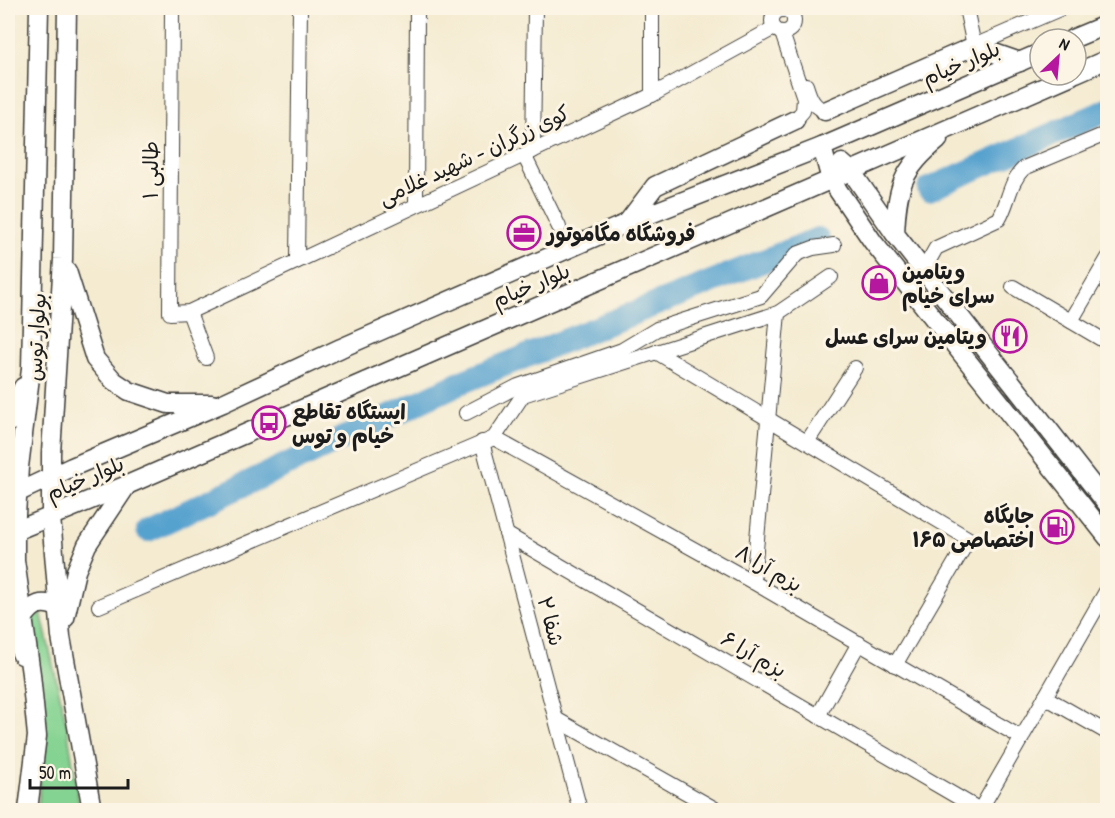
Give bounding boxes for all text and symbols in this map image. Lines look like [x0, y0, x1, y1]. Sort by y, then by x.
north arrow [1028, 27, 1088, 87]
text: N [1056, 32, 1074, 55]
street label: بلوار خیام [918, 34, 1005, 94]
street label: کوی زرگران - شهید غلامی [374, 98, 574, 212]
street label: طالبی ۱ [136, 141, 165, 199]
office icon: فروشگاه مگاموتور [506, 215, 542, 251]
place label: فروشگاه مگاموتور [545, 219, 695, 248]
street label: بلوار خیام [488, 256, 575, 316]
place label: ویتامین سرای خیام [902, 257, 995, 312]
shop icon: ویتامین سرای خیام [861, 265, 897, 301]
street label: بولوار توس [19, 292, 53, 382]
restaurant icon: ویتامین سرای عسل [992, 318, 1028, 354]
place label: ویتامین سرای عسل [825, 322, 987, 351]
place label: ایستگاه تقاطع خیام و توس [292, 397, 406, 452]
bus stop icon: ایستگاه تقاطع خیام و توس [251, 405, 287, 441]
street label: بلوار خیام [42, 449, 129, 509]
place label: جایگاه اختصاصی ۱۶۵ [912, 501, 1034, 554]
fuel station icon: جایگاه اختصاصی ۱۶۵ [1039, 509, 1075, 545]
street label: بزم آرا ۸ [729, 537, 808, 600]
street label: شفا ۲ [531, 593, 571, 649]
street label: بزم آرا ۶ [715, 624, 792, 686]
scale bar [30, 752, 128, 790]
text: 50 m [39, 760, 71, 785]

